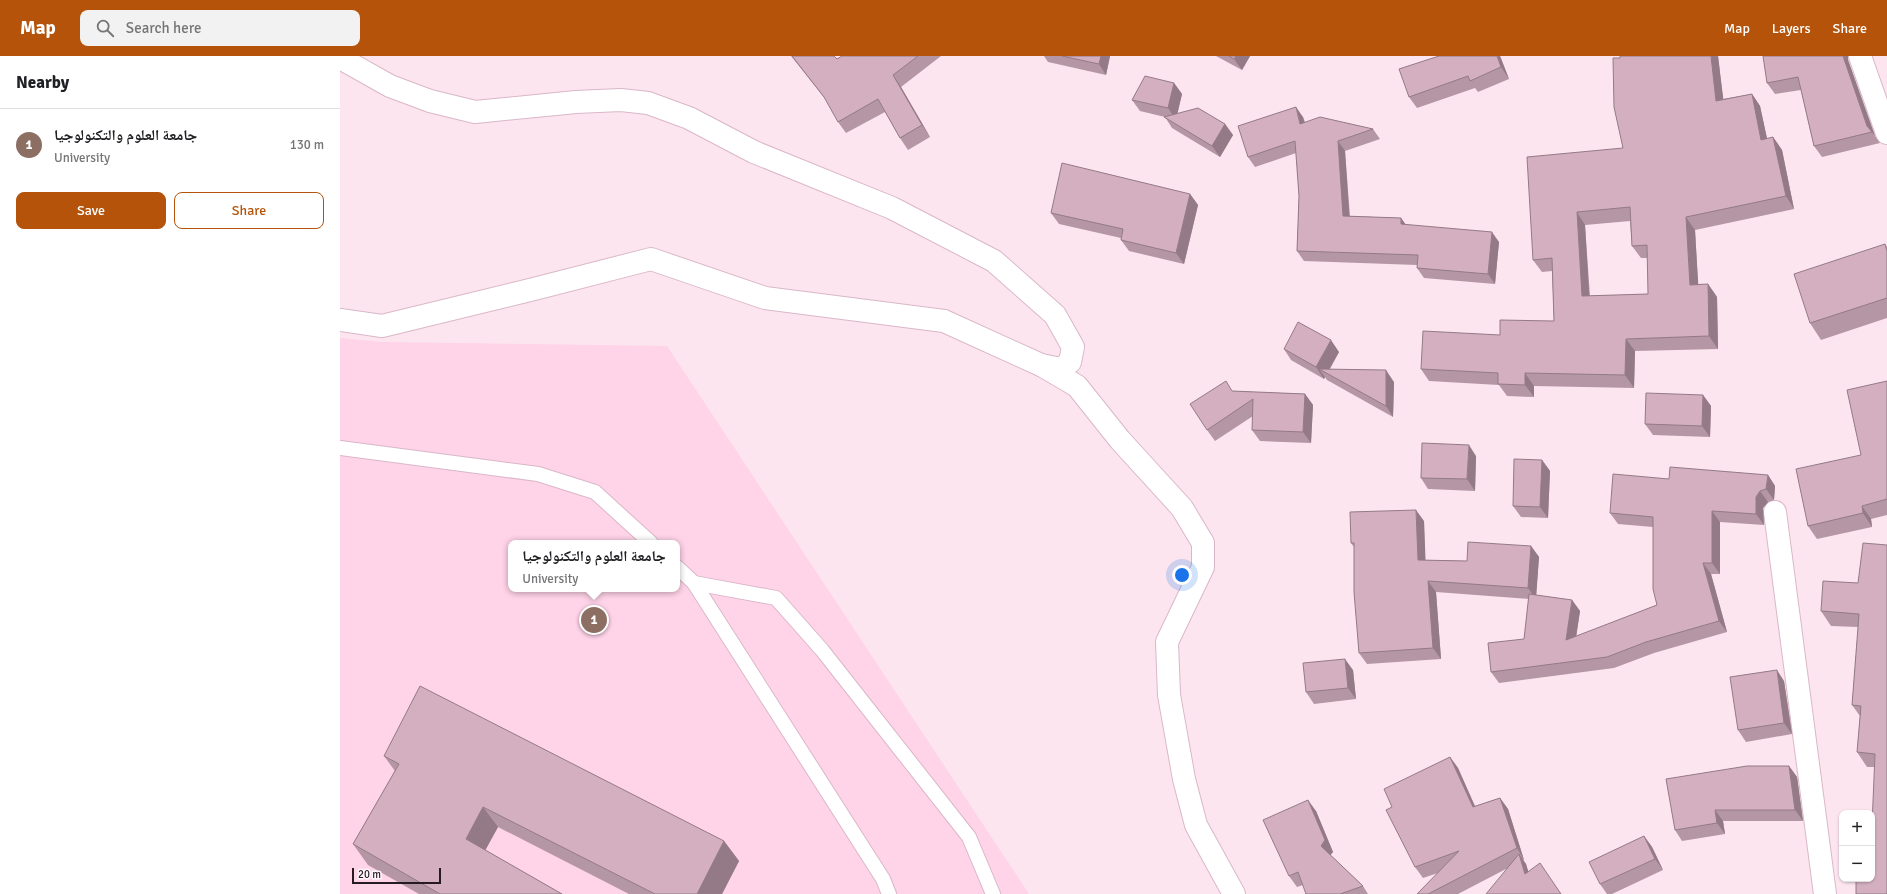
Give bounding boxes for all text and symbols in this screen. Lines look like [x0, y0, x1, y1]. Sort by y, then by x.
search box [80, 10, 360, 46]
text: Map [20, 16, 56, 40]
icon: search [94, 17, 116, 39]
text: Search here [126, 19, 201, 37]
text: Map [1724, 20, 1750, 37]
text: Layers [1772, 20, 1811, 37]
text: Share [1833, 20, 1867, 37]
text: Nearby [16, 72, 69, 93]
text: جامعة العلوم والتكنولوجيا [54, 126, 197, 144]
text: 1 [25, 137, 33, 153]
text: 130 m [290, 137, 324, 153]
text: University [54, 150, 110, 166]
button: Save [16, 192, 166, 229]
button: Share [174, 192, 324, 229]
popup [508, 540, 680, 592]
text: جامعة العلوم والتكنولوجيا [522, 547, 666, 565]
your location [1172, 565, 1192, 585]
text: University [522, 571, 578, 587]
pin: 1 [581, 605, 607, 635]
map controls [1839, 810, 1875, 882]
button: + [1839, 810, 1875, 846]
button: − [1839, 846, 1875, 882]
scale bar [352, 866, 441, 885]
text: 20 m [358, 868, 381, 881]

